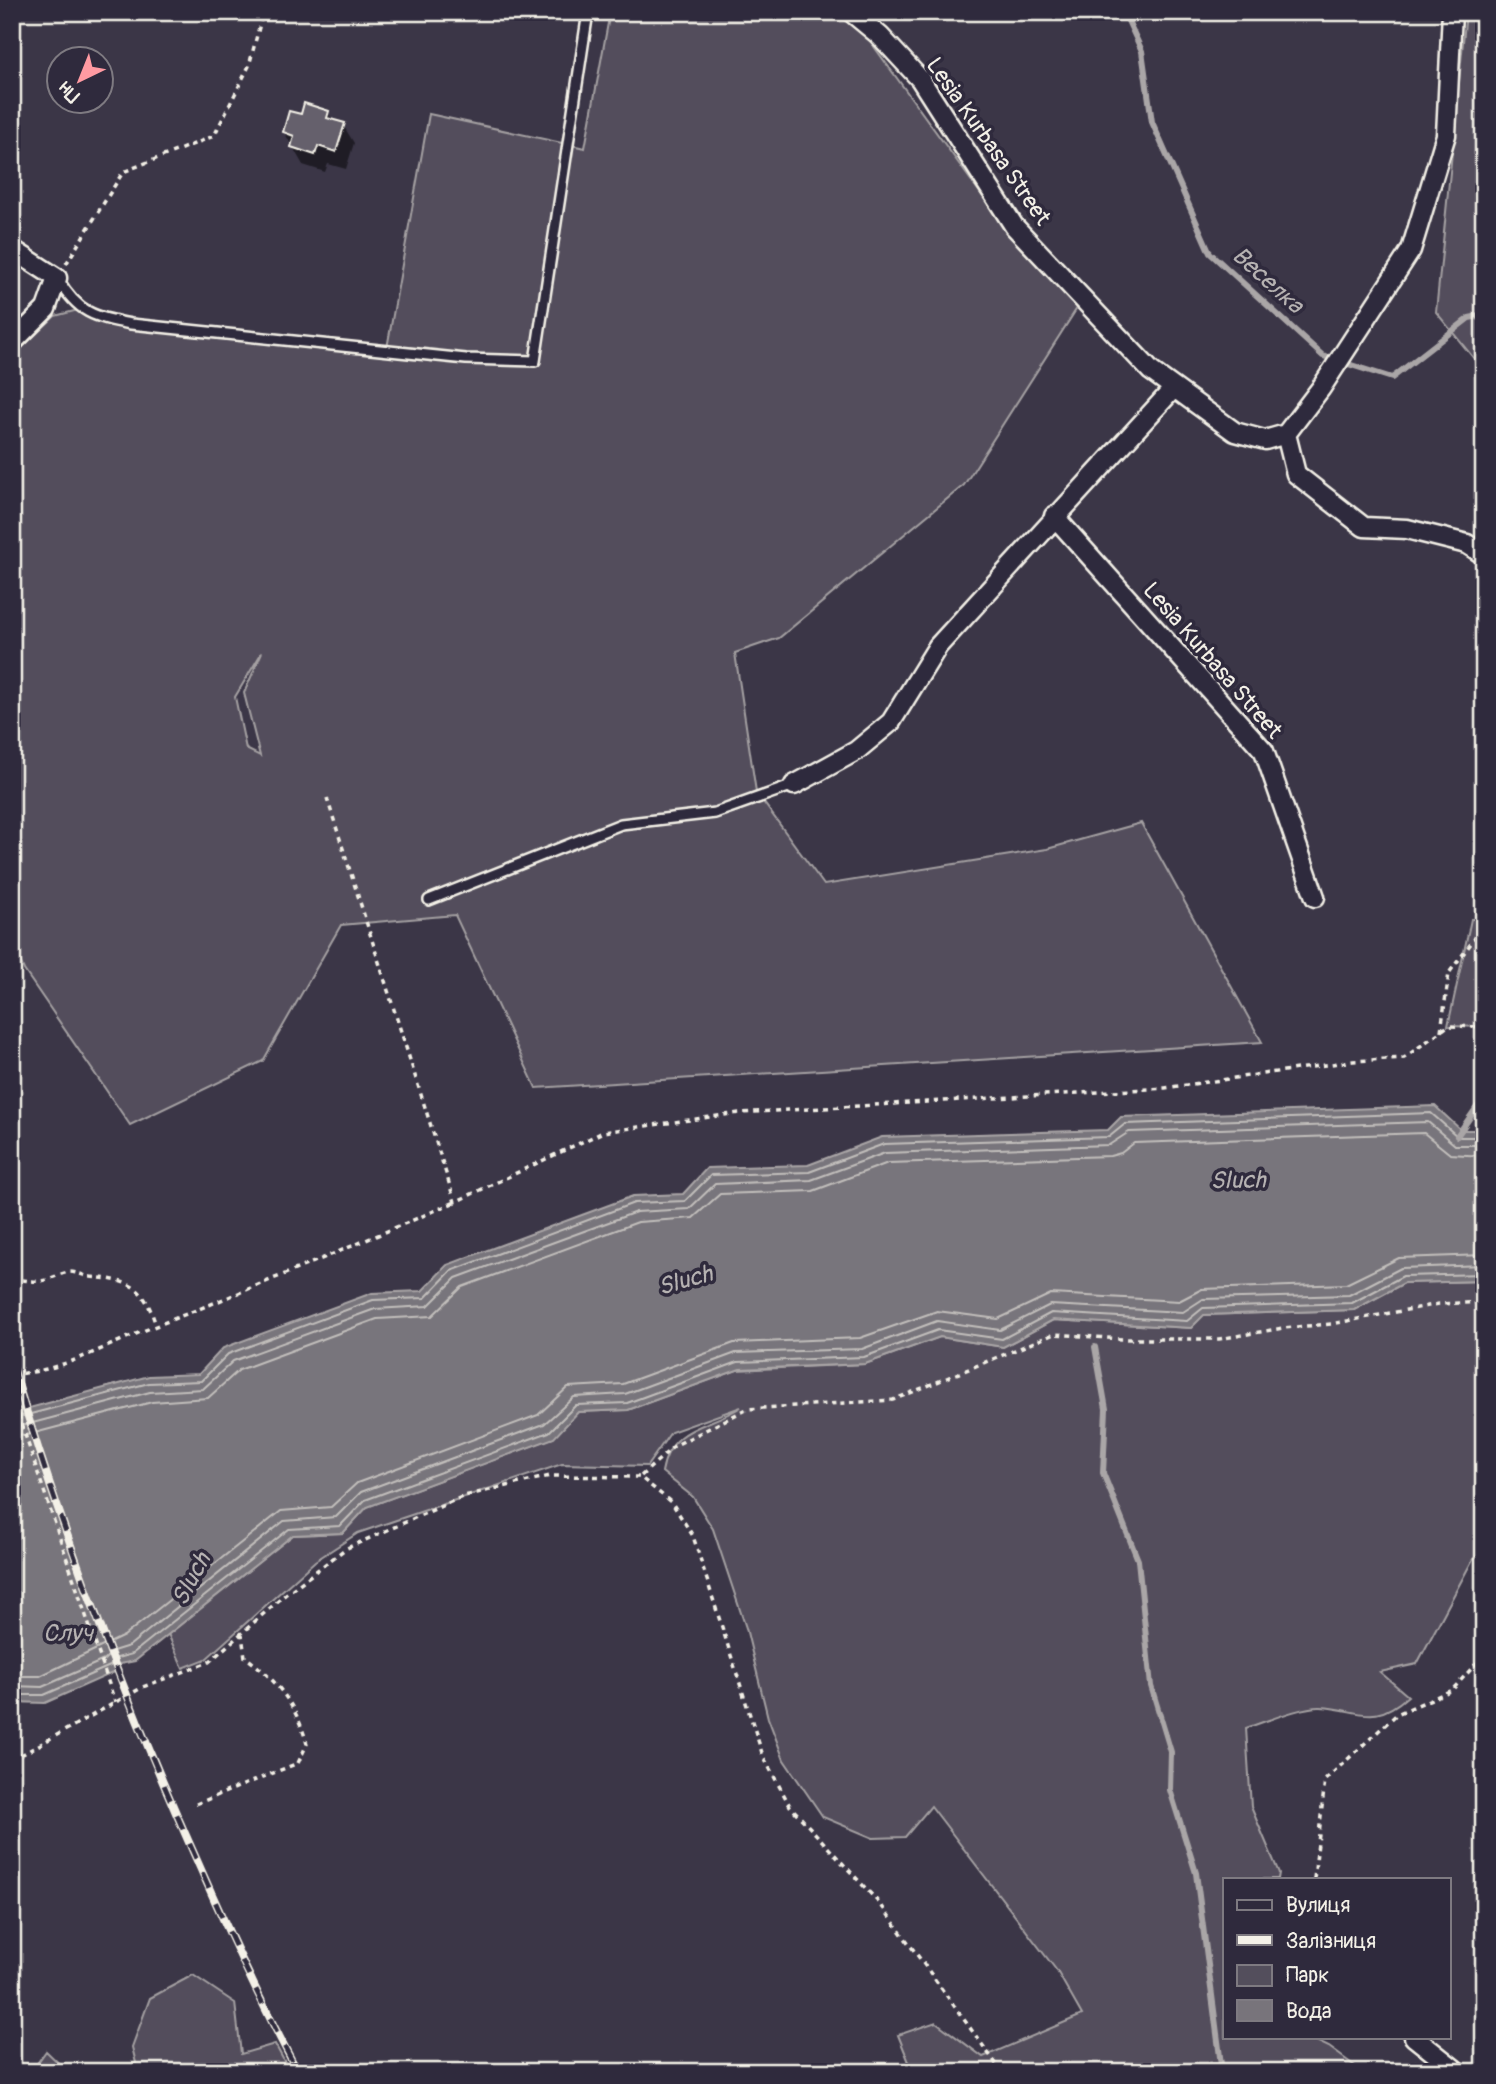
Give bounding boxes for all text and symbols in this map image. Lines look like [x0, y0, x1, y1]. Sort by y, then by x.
north arrow [46, 46, 116, 116]
street label: Lesia Kurbasa Street [920, 52, 1058, 231]
text: Пн [53, 76, 85, 108]
water label: Веселка [1226, 241, 1311, 321]
street label: Lesia Kurbasa Street [1137, 576, 1289, 745]
water label: Sluch [1210, 1165, 1268, 1195]
water label: Sluch [655, 1258, 717, 1302]
water label: Sluch [166, 1547, 218, 1610]
water label: Случ [43, 1619, 95, 1648]
legend [1223, 1878, 1450, 2038]
text: Вулиця [1286, 1892, 1350, 1919]
text: Залізниця [1286, 1928, 1376, 1955]
text: Парк [1286, 1962, 1329, 1989]
text: Вода [1286, 1998, 1332, 2025]

